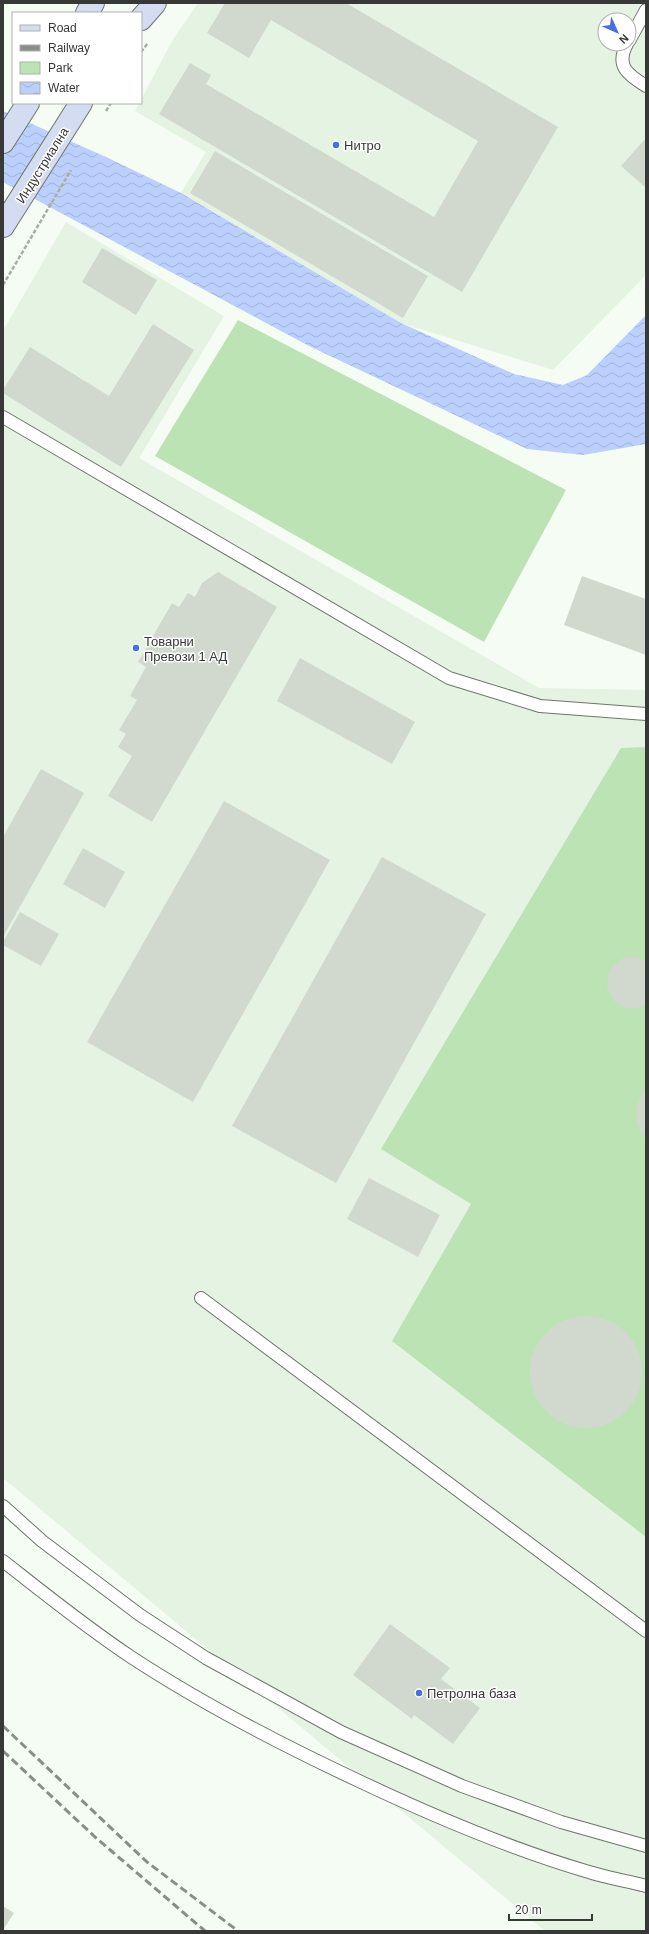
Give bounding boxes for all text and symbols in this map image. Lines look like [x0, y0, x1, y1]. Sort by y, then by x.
legend [12, 12, 142, 104]
north arrow [597, 12, 637, 52]
text: Road [48, 21, 77, 35]
text: N [617, 32, 631, 46]
text: Railway [48, 41, 90, 55]
text: Park [48, 61, 74, 75]
text: Water [48, 81, 80, 95]
street label: Индустриална [13, 124, 72, 206]
place label: Нитро [344, 138, 381, 153]
marker: Нитро [331, 140, 341, 150]
place label: Товарни Превози 1 АД [144, 634, 227, 664]
marker: Товарни Превози 1 АД [131, 643, 141, 653]
place label: Петролна база [427, 1686, 517, 1701]
marker: Петролна база [414, 1688, 424, 1698]
scale bar [509, 1896, 592, 1922]
text: 20 m [515, 1903, 542, 1917]

